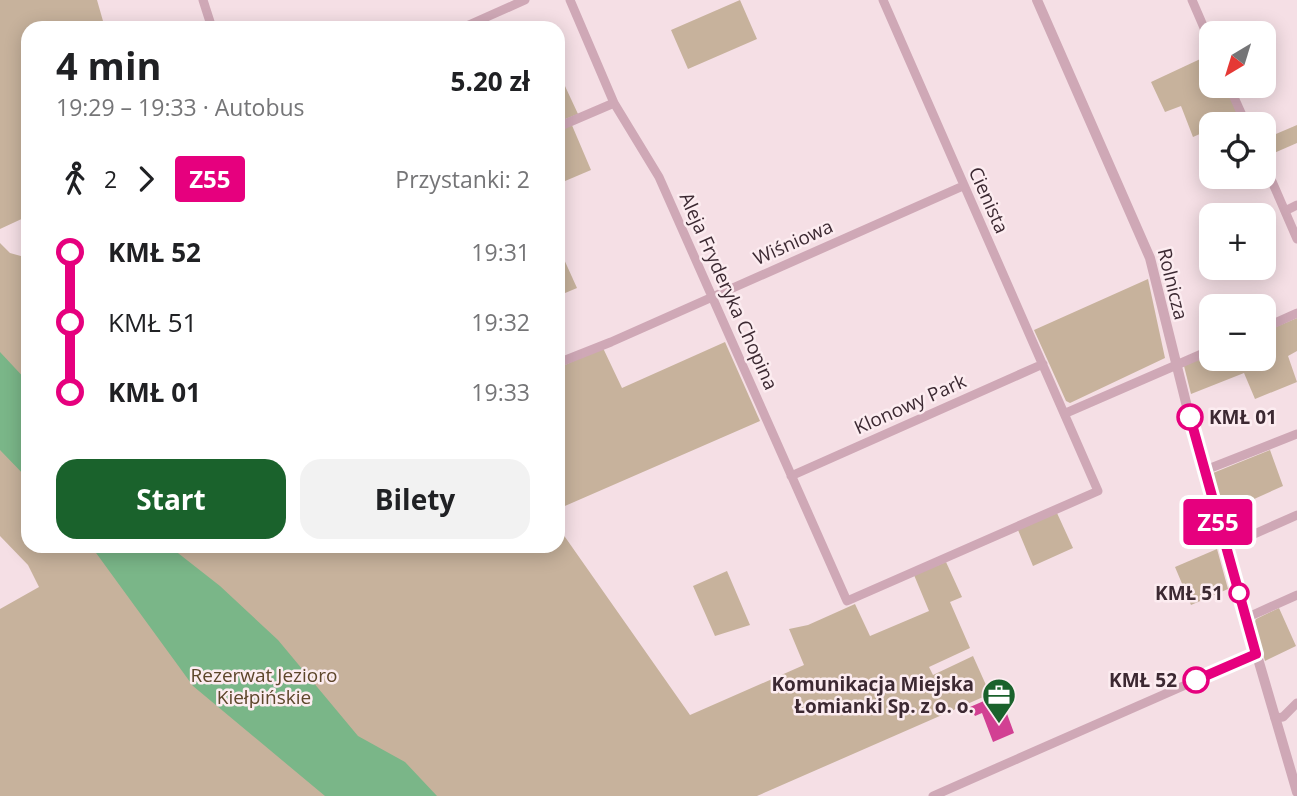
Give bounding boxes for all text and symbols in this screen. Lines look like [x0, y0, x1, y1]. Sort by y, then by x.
north arrow [1199, 21, 1276, 98]
map controls [1199, 21, 1276, 371]
text: 4 min [56, 39, 161, 91]
text: 5.20 zł [451, 63, 530, 99]
text: 19:29 – 19:33 · Autobus [56, 91, 305, 123]
button: locate [1199, 112, 1276, 189]
icon: walk [56, 160, 94, 198]
icon: forward [127, 160, 165, 198]
text: Z55 [189, 162, 231, 195]
text: 2 [104, 163, 117, 195]
text: Przystanki: 2 [395, 163, 530, 195]
street label: Cienista [963, 163, 1015, 237]
street label: Aleja Fryderyka Chopina [674, 188, 784, 394]
button: + [1199, 203, 1276, 280]
street label: Wiśniowa [749, 213, 837, 271]
text: KMŁ 52 [108, 234, 201, 270]
text: 19:31 [471, 236, 530, 268]
street label: Rolnicza [1152, 245, 1194, 323]
button: − [1199, 294, 1276, 371]
text: KMŁ 51 [108, 304, 197, 340]
text: 19:32 [471, 306, 530, 338]
street label: Klonowy Park [850, 368, 970, 440]
text: KMŁ 01 [108, 374, 201, 410]
text: 19:33 [471, 376, 530, 408]
marker: KMŁ 01 [1177, 404, 1203, 430]
place label: KMŁ 01 [1209, 404, 1277, 430]
button: Start [56, 459, 286, 539]
button: Bilety [300, 459, 530, 539]
line badge: Z55 [1178, 499, 1258, 545]
text: Z55 [1197, 505, 1239, 538]
place label: KMŁ 51 [1155, 580, 1223, 606]
marker: KMŁ 51 [1229, 583, 1249, 603]
park label: Rezerwat Jezioro Kiełpińskie [191, 662, 337, 710]
place label: KMŁ 52 [1109, 667, 1177, 693]
marker: KMŁ 52 [1183, 667, 1209, 693]
place label: Komunikacja Miejska Łomianki Sp. z o. o. [772, 671, 974, 719]
office icon: Komunikacja Miejska Łomianki Sp. z o. o. [980, 676, 1018, 725]

